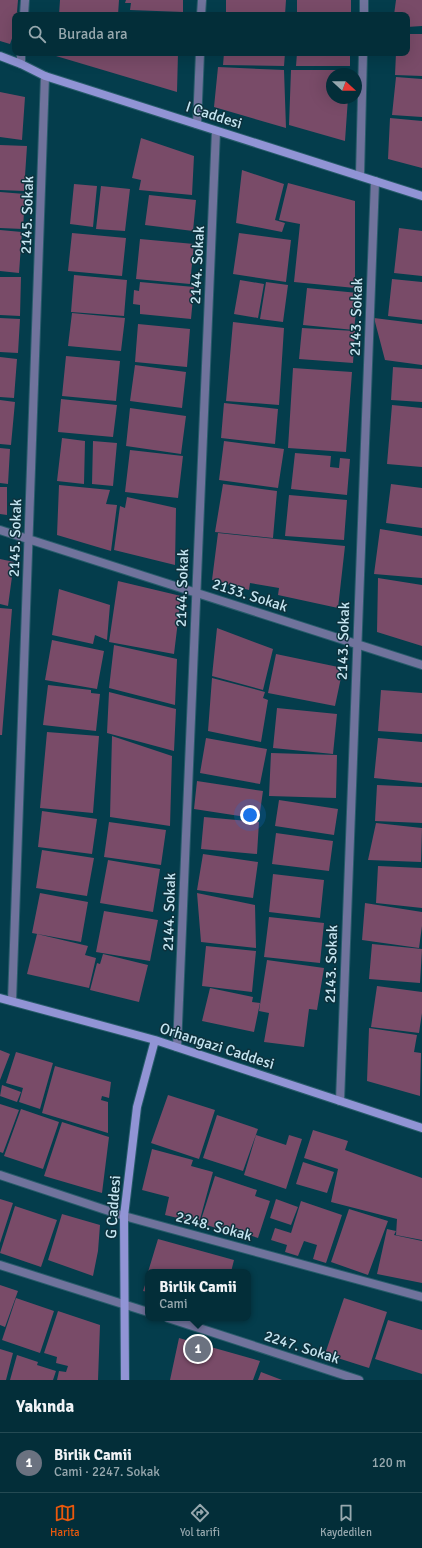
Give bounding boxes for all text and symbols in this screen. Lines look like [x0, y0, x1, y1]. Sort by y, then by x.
search box [12, 12, 410, 56]
icon: search [26, 23, 48, 45]
text: Burada ara [58, 25, 128, 43]
north arrow [326, 68, 362, 104]
street label: I Caddesi [184, 97, 244, 133]
street label: 2145. Sokak [17, 175, 37, 255]
street label: 2144. Sokak [186, 225, 208, 305]
street label: 2143. Sokak [346, 277, 366, 357]
street label: 2145. Sokak [5, 498, 25, 578]
street label: 2144. Sokak [172, 548, 192, 628]
street label: 2133. Sokak [210, 574, 291, 616]
street label: 2143. Sokak [333, 601, 353, 681]
your location [240, 805, 260, 825]
street label: 2144. Sokak [159, 872, 179, 952]
street label: 2143. Sokak [321, 924, 341, 1004]
street label: Orhangazi Caddesi [157, 1019, 277, 1073]
street label: G Caddesi [102, 1175, 124, 1239]
street label: 2248. Sokak [174, 1207, 255, 1245]
popup [145, 1269, 251, 1321]
text: Birlik Camii [159, 1278, 237, 1296]
text: Cami [159, 1296, 187, 1312]
street label: 2247. Sokak [262, 1326, 343, 1368]
pin: 1 [185, 1334, 211, 1364]
text: Yakında [16, 1396, 74, 1417]
text: Birlik Camii [54, 1446, 132, 1464]
text: 1 [25, 1455, 33, 1471]
text: 120 m [372, 1455, 406, 1471]
text: Cami · 2247. Sokak [54, 1464, 160, 1480]
tab: Harita [50, 1502, 80, 1539]
tab: Yol tarifi [180, 1502, 220, 1539]
tab: Kaydedilen [320, 1502, 372, 1539]

